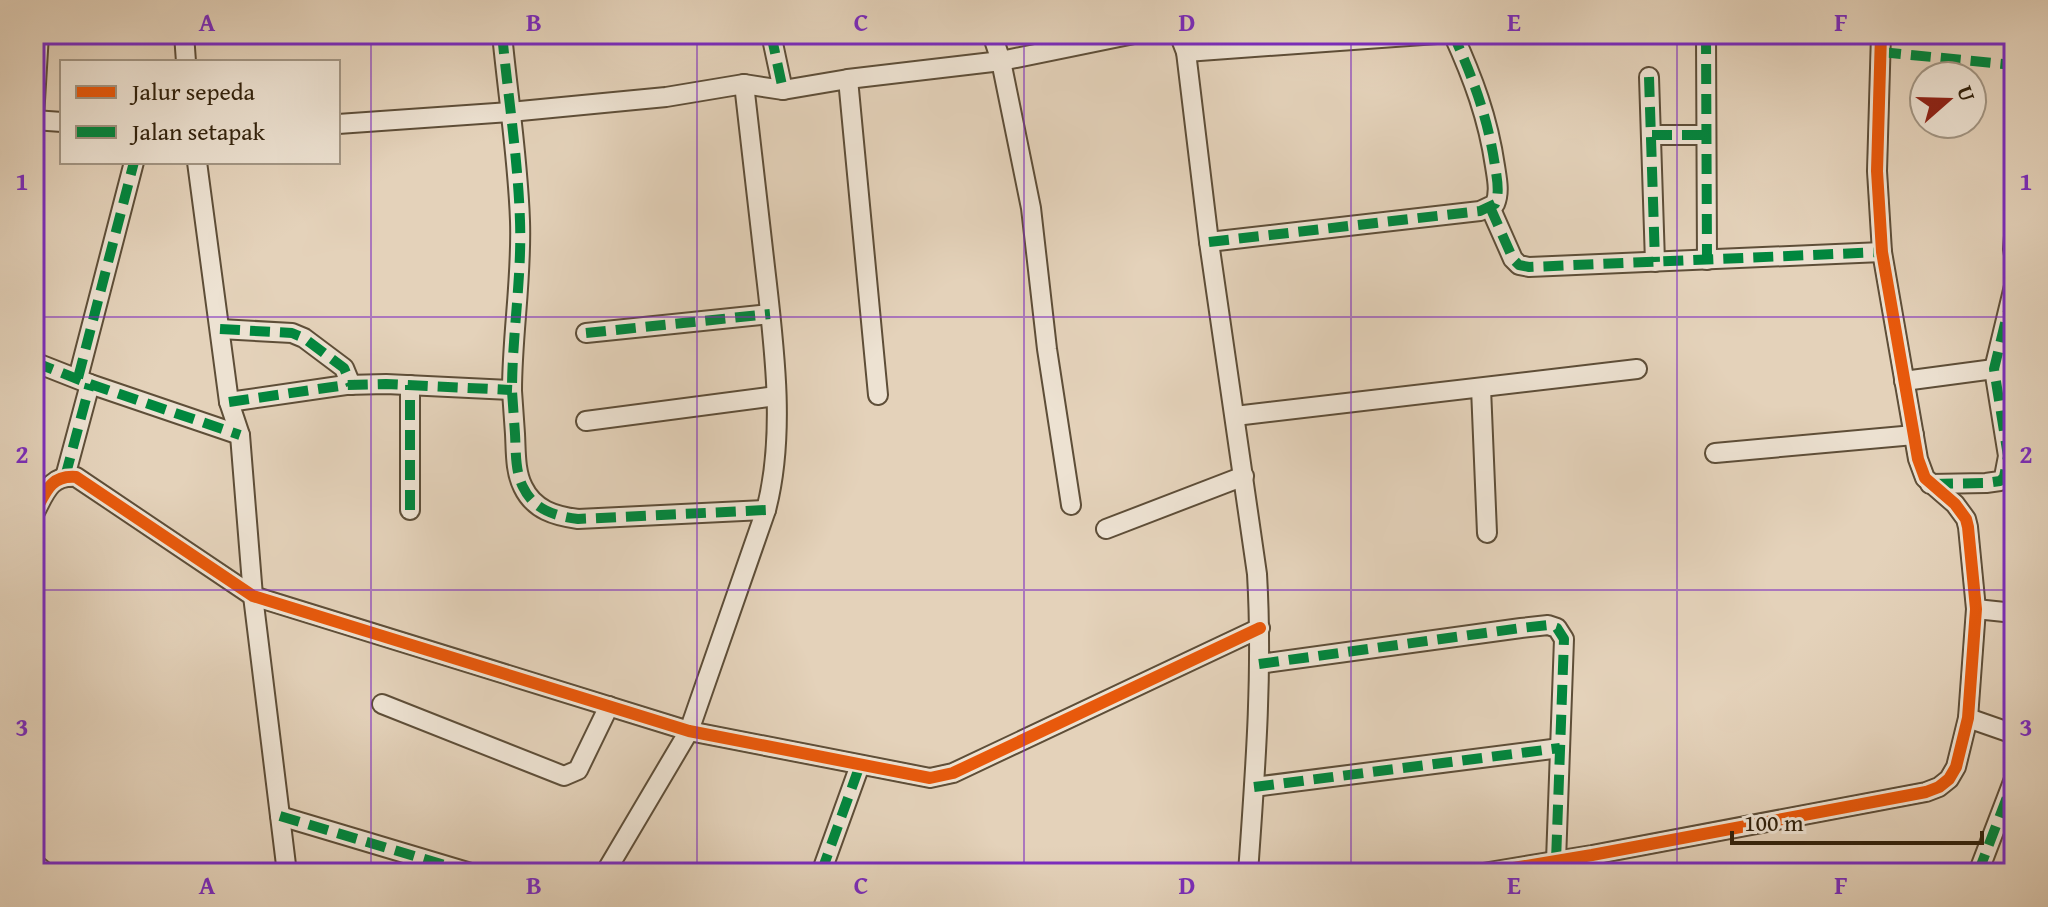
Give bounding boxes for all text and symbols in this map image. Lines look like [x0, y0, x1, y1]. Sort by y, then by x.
text: A [199, 2, 216, 41]
text: B [526, 2, 542, 41]
text: C [854, 2, 868, 41]
text: D [1179, 2, 1195, 41]
text: E [1507, 2, 1521, 41]
text: F [1834, 2, 1848, 41]
legend [60, 60, 340, 164]
north arrow [1908, 60, 1988, 140]
text: Jalur sepeda [129, 74, 256, 109]
text: U [1949, 81, 1984, 106]
text: Jalan setapak [129, 114, 266, 149]
text: 1 [15, 161, 29, 200]
text: 1 [2019, 161, 2033, 200]
text: 2 [15, 434, 29, 473]
text: 2 [2019, 434, 2033, 473]
text: 3 [15, 707, 29, 746]
text: 3 [2019, 707, 2033, 746]
scale bar [1732, 795, 1982, 845]
text: 100 m [1744, 805, 1804, 840]
text: A [199, 865, 216, 904]
text: B [526, 865, 542, 904]
text: C [854, 865, 868, 904]
text: D [1179, 865, 1195, 904]
text: E [1507, 865, 1521, 904]
text: F [1834, 865, 1848, 904]

